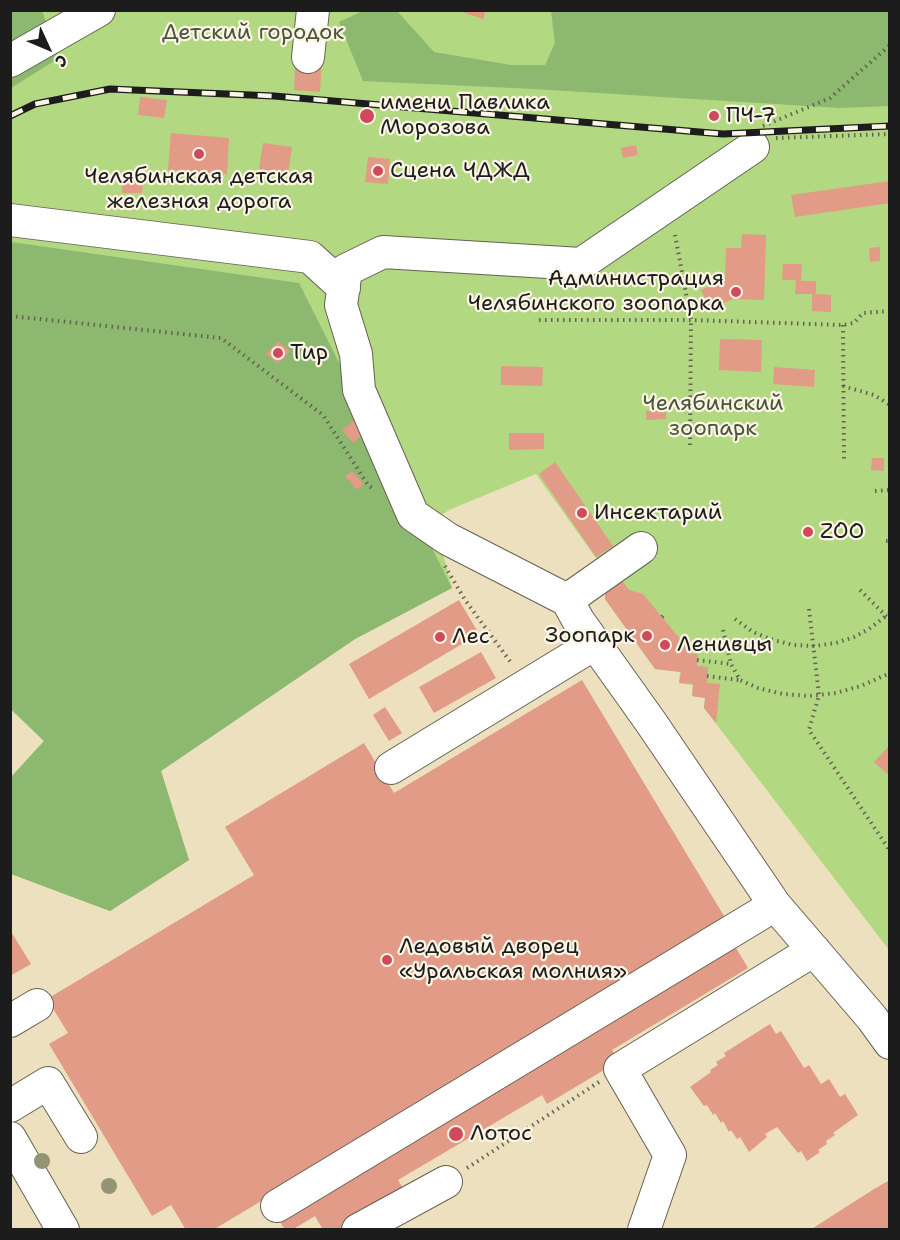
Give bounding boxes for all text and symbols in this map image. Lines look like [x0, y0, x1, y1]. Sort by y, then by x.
north arrow [18, 18, 78, 78]
park label: Детский городок [162, 20, 344, 46]
text: С [50, 50, 72, 72]
place label: имени Павлика Морозова [380, 90, 550, 142]
place label: ПЧ-7 [726, 103, 776, 129]
marker: имени Павлика Морозова [358, 107, 376, 125]
marker: ПЧ-7 [707, 109, 721, 123]
marker: Челябинская детская железная дорога [192, 147, 206, 161]
place label: Сцена ЧДЖД [390, 158, 530, 184]
place label: Челябинская детская железная дорога [84, 164, 314, 216]
marker: Сцена ЧДЖД [371, 164, 385, 178]
place label: Администрация Челябинского зоопарка [468, 266, 724, 318]
marker: Администрация Челябинского зоопарка [729, 285, 743, 299]
place label: Тир [290, 340, 328, 366]
marker: Тир [271, 346, 285, 360]
park label: Челябинский зоопарк [642, 391, 784, 442]
place label: Инсектарий [594, 500, 722, 526]
marker: Инсектарий [575, 506, 589, 520]
place label: ZOO [820, 519, 864, 545]
marker: ZOO [801, 525, 815, 539]
place label: Зоопарк [545, 623, 635, 649]
place label: Лес [452, 624, 490, 650]
marker: Зоопарк [640, 629, 654, 643]
marker: Лес [433, 630, 447, 644]
place label: Ленивцы [677, 632, 772, 658]
marker: Ленивцы [658, 638, 672, 652]
place label: Ледовый дворец «Уральская молния» [399, 934, 627, 986]
marker: Ледовый дворец «Уральская молния» [380, 953, 394, 967]
place label: Лотос [470, 1121, 532, 1147]
marker: Лотос [447, 1125, 465, 1143]

